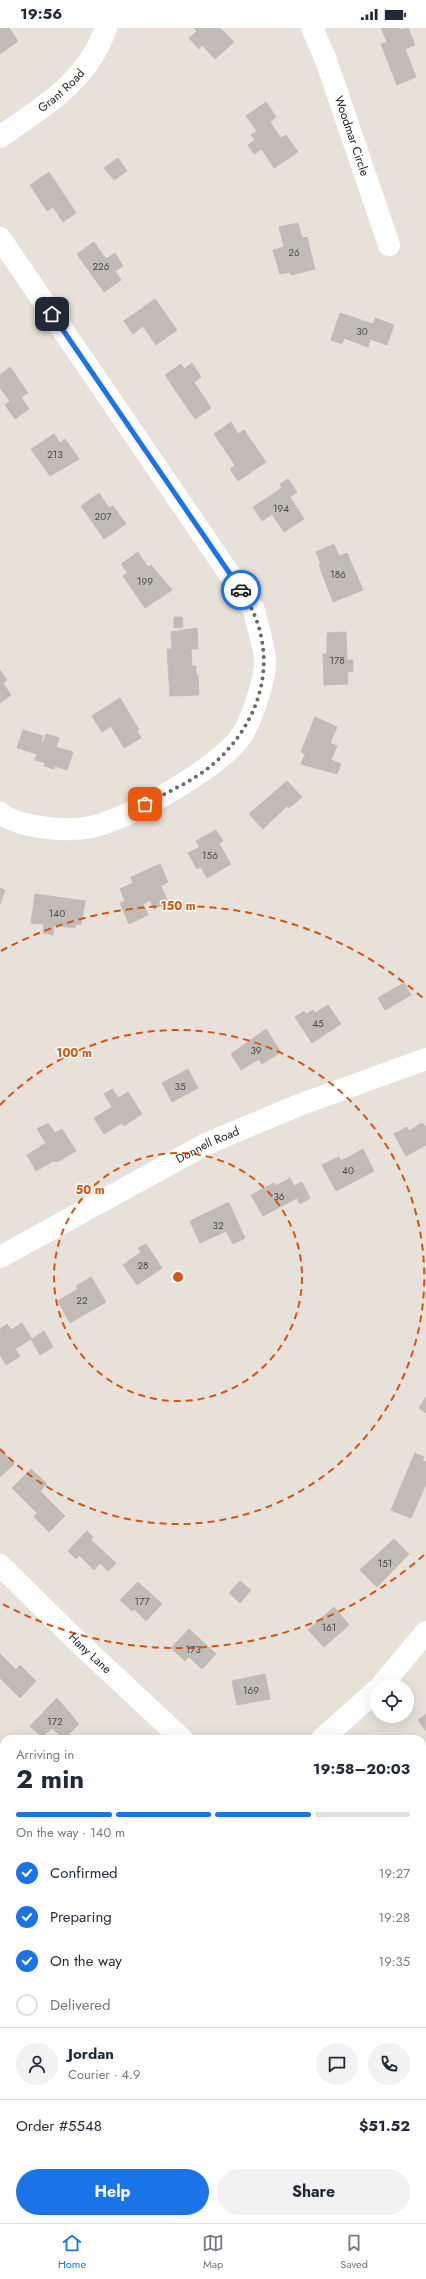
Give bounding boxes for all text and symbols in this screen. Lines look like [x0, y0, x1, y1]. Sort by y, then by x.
text: 19:56 [20, 3, 62, 25]
street label: Grant Road [34, 65, 89, 117]
street label: Woodmar Circle [330, 93, 374, 178]
house number: 26 [288, 245, 300, 260]
house number: 226 [92, 259, 110, 274]
pin [35, 297, 69, 331]
icon: home [41, 303, 63, 325]
house number: 30 [356, 324, 368, 339]
house number: 213 [47, 447, 63, 462]
house number: 194 [273, 501, 289, 516]
house number: 207 [95, 509, 112, 524]
house number: 186 [330, 567, 346, 582]
courier [221, 570, 261, 610]
house number: 199 [137, 574, 153, 589]
icon: car [230, 579, 252, 601]
house number: 178 [329, 653, 345, 668]
pin [128, 787, 162, 821]
icon: bag [134, 793, 156, 815]
house number: 156 [202, 848, 218, 863]
text: 150 m [160, 897, 196, 915]
house number: 140 [49, 906, 65, 921]
house number: 45 [312, 1016, 324, 1031]
house number: 39 [250, 1043, 262, 1058]
text: 100 m [56, 1044, 92, 1062]
house number: 35 [174, 1079, 186, 1094]
street label: Donnell Road [173, 1122, 242, 1168]
house number: 40 [342, 1163, 354, 1178]
text: 50 m [75, 1181, 105, 1199]
house number: 36 [273, 1189, 285, 1204]
house number: 32 [212, 1218, 224, 1233]
house number: 28 [137, 1258, 149, 1273]
centre of rings [171, 1270, 185, 1284]
house number: 22 [76, 1293, 88, 1308]
house number: 151 [378, 1556, 392, 1571]
house number: 177 [135, 1594, 150, 1609]
house number: 161 [322, 1620, 336, 1635]
street label: Hany Lane [64, 1628, 116, 1678]
house number: 173 [185, 1642, 201, 1657]
map controls [370, 1679, 414, 1723]
button: locate [370, 1679, 414, 1723]
house number: 169 [243, 1683, 259, 1698]
house number: 172 [47, 1714, 63, 1729]
text: Arriving in [16, 1745, 74, 1764]
text: 19:58–20:03 [313, 1758, 410, 1780]
text: 2 min [16, 1760, 84, 1798]
text: On the way · 140 m [16, 1823, 125, 1842]
icon: check [16, 1862, 38, 1884]
text: Confirmed [50, 1862, 118, 1884]
text: 19:27 [379, 1864, 410, 1883]
icon: check [16, 1906, 38, 1928]
text: Preparing [50, 1906, 112, 1928]
text: 19:28 [378, 1908, 410, 1927]
icon: check [16, 1950, 38, 1972]
text: On the way [50, 1950, 122, 1972]
text: 19:35 [378, 1952, 410, 1971]
text: Delivered [50, 1994, 111, 2016]
button: person [16, 2043, 58, 2085]
text: Jordan [68, 2043, 114, 2065]
button: chat [316, 2043, 358, 2085]
button: phone [368, 2043, 410, 2085]
text: Courier · 4.9 [68, 2065, 141, 2084]
text: Order #5548 [16, 2115, 102, 2137]
text: $51.52 [359, 2115, 410, 2137]
button: Help [16, 2169, 209, 2215]
button: Share [217, 2169, 410, 2215]
tab: Home [58, 2232, 86, 2272]
tab: Map [202, 2232, 224, 2272]
tab: Saved [340, 2232, 368, 2272]

